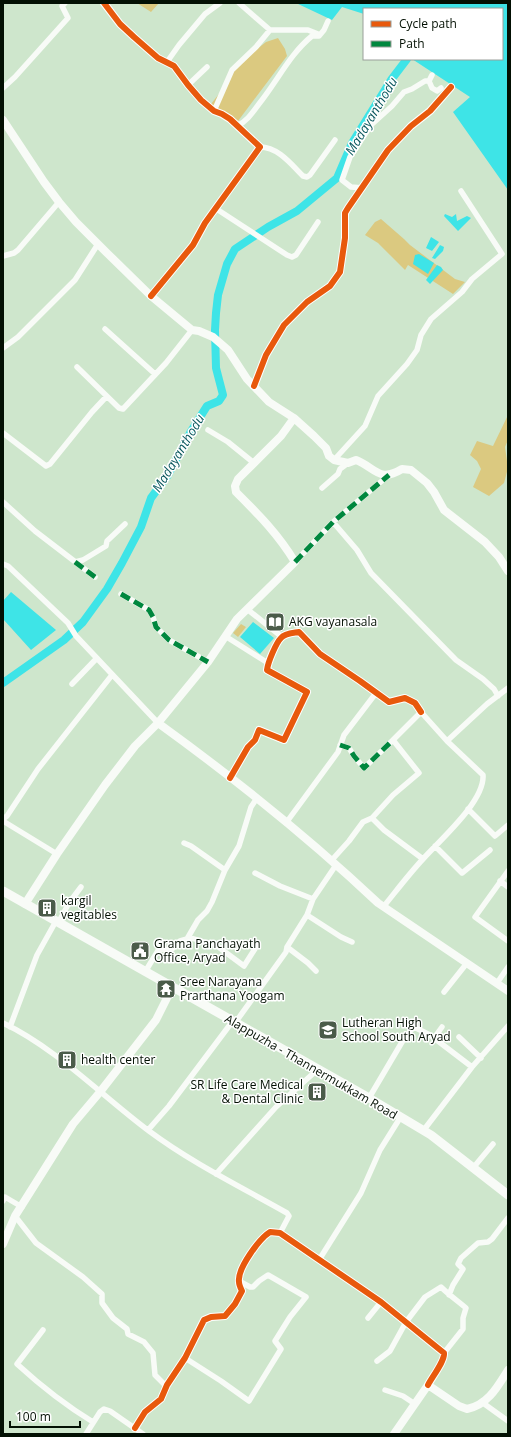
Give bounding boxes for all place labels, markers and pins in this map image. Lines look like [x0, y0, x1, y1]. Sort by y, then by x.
library icon: AKG vayanasala [264, 611, 286, 633]
place label: AKG vayanasala [289, 613, 377, 630]
place label: kargil vegitables [61, 892, 117, 923]
building icon: kargil vegitables [36, 897, 58, 919]
place label: Grama Panchayath Office, Aryad [154, 935, 261, 966]
public building icon: Grama Panchayath Office, Aryad [129, 940, 151, 962]
place label: Sree Narayana Prarthana Yoogam [180, 973, 285, 1004]
temple icon: Sree Narayana Prarthana Yoogam [155, 978, 177, 1000]
place label: Lutheran High School South Aryad [342, 1014, 451, 1045]
school or university icon: Lutheran High School South Aryad [317, 1019, 339, 1041]
building icon: health center [56, 1049, 78, 1071]
place label: health center [81, 1051, 155, 1068]
place label: SR Life Care Medical & Dental Clinic [190, 1076, 303, 1107]
building icon: SR Life Care Medical & Dental Clinic [306, 1081, 328, 1103]

